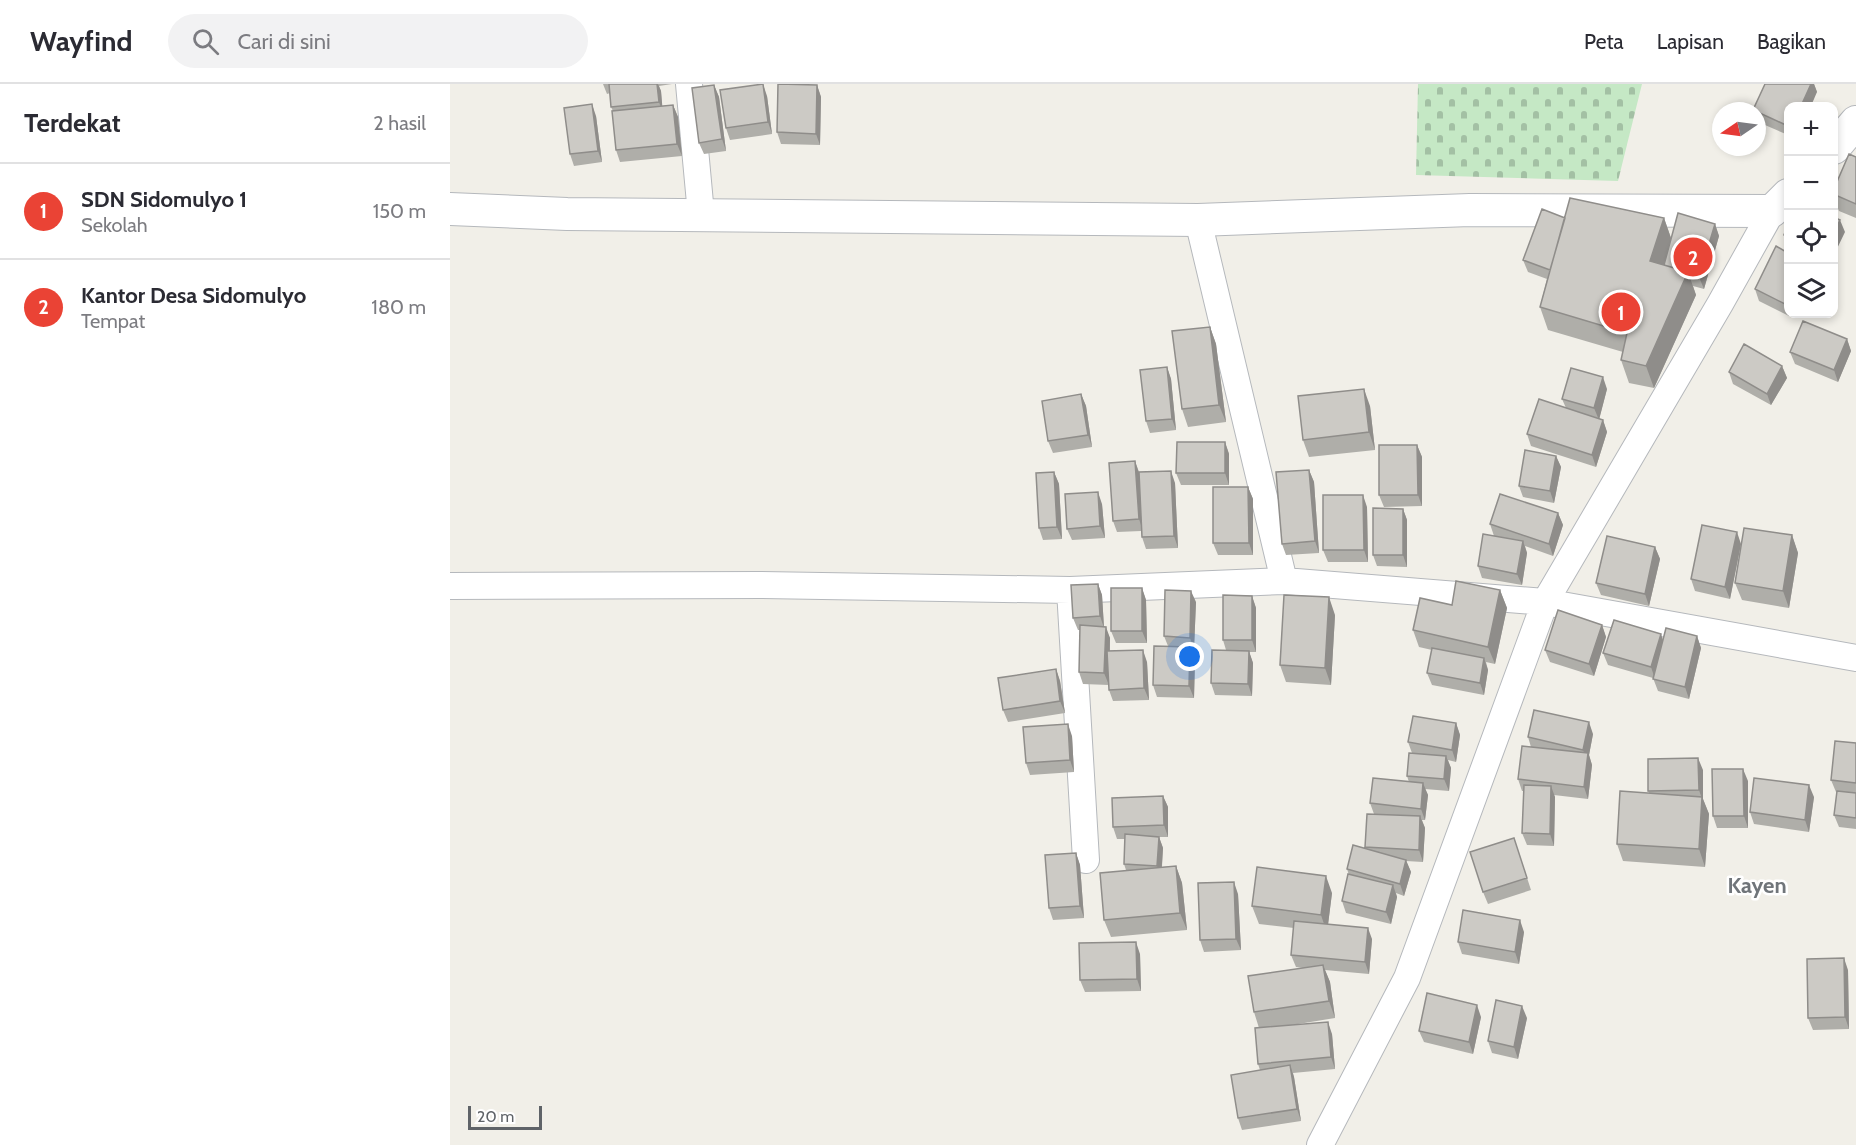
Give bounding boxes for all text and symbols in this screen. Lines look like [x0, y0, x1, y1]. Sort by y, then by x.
search box [168, 14, 588, 68]
text: Wayfind [30, 24, 132, 58]
icon: search [189, 25, 222, 58]
text: Cari di sini [237, 28, 331, 55]
text: Peta [1584, 29, 1624, 54]
text: Lapisan [1657, 29, 1724, 54]
text: Bagikan [1757, 29, 1826, 54]
north arrow [1712, 102, 1766, 156]
map controls [1784, 102, 1838, 318]
button: + [1784, 102, 1838, 156]
text: Terdekat [24, 107, 121, 139]
text: 2 hasil [373, 111, 426, 135]
button: − [1784, 156, 1838, 210]
text: SDN Sidomulyo 1 [81, 186, 247, 213]
text: 1 [40, 199, 47, 223]
text: 150 m [373, 199, 426, 223]
button: locate [1784, 210, 1838, 264]
text: Sekolah [81, 213, 148, 237]
pin: 2 [1674, 234, 1712, 279]
button: layers [1784, 264, 1838, 318]
text: Kantor Desa Sidomulyo [81, 282, 306, 309]
pin: 1 [1602, 290, 1640, 334]
text: 2 [38, 295, 49, 319]
text: 180 m [371, 295, 426, 319]
text: Tempat [81, 309, 145, 333]
your location [1175, 642, 1204, 671]
district label: Kayen [1727, 872, 1787, 899]
scale bar [468, 1103, 542, 1130]
text: 20 m [477, 1107, 514, 1126]

